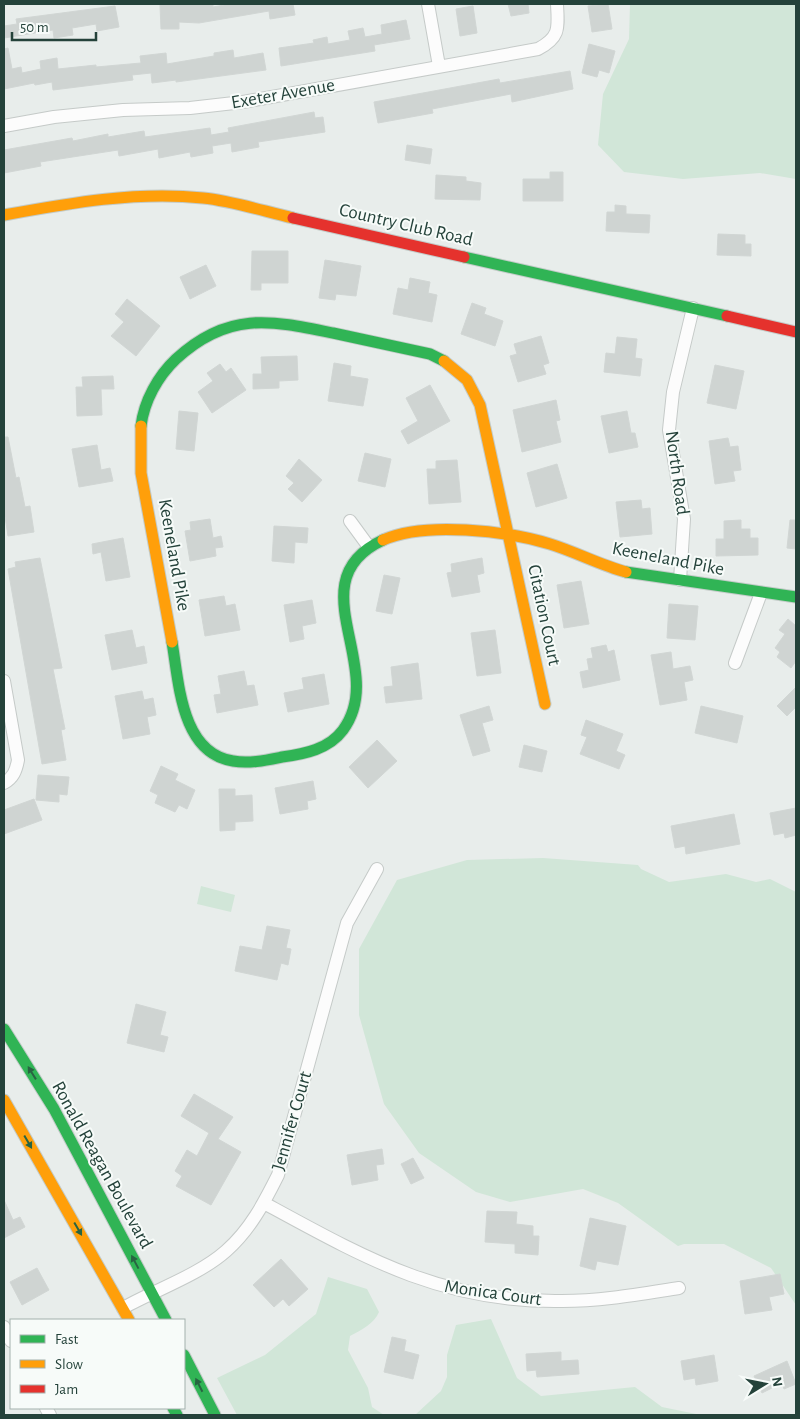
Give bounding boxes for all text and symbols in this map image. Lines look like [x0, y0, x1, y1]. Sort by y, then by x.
scale bar [12, 10, 96, 42]
text: 50 m [20, 20, 49, 35]
street label: Exeter Avenue [230, 76, 336, 112]
street label: Country Club Road [337, 200, 475, 250]
street label: North Road [662, 430, 692, 516]
street label: Keeneland Pike [155, 497, 193, 613]
street label: Keeneland Pike [610, 539, 726, 579]
street label: Citation Court [524, 563, 564, 667]
one-way arrow [27, 1067, 36, 1080]
street label: Jennifer Court [269, 1069, 315, 1173]
street label: Ronald Reagan Boulevard [48, 1078, 156, 1252]
one-way arrow [24, 1135, 32, 1150]
one-way arrow [73, 1222, 82, 1236]
one-way arrow [131, 1254, 139, 1269]
street label: Monica Court [443, 1277, 543, 1309]
legend [10, 1319, 185, 1409]
text: Fast [55, 1332, 79, 1347]
text: Slow [55, 1357, 83, 1372]
north arrow [740, 1359, 790, 1409]
text: N [769, 1376, 785, 1388]
one-way arrow [195, 1378, 203, 1392]
text: Jam [55, 1382, 78, 1397]

